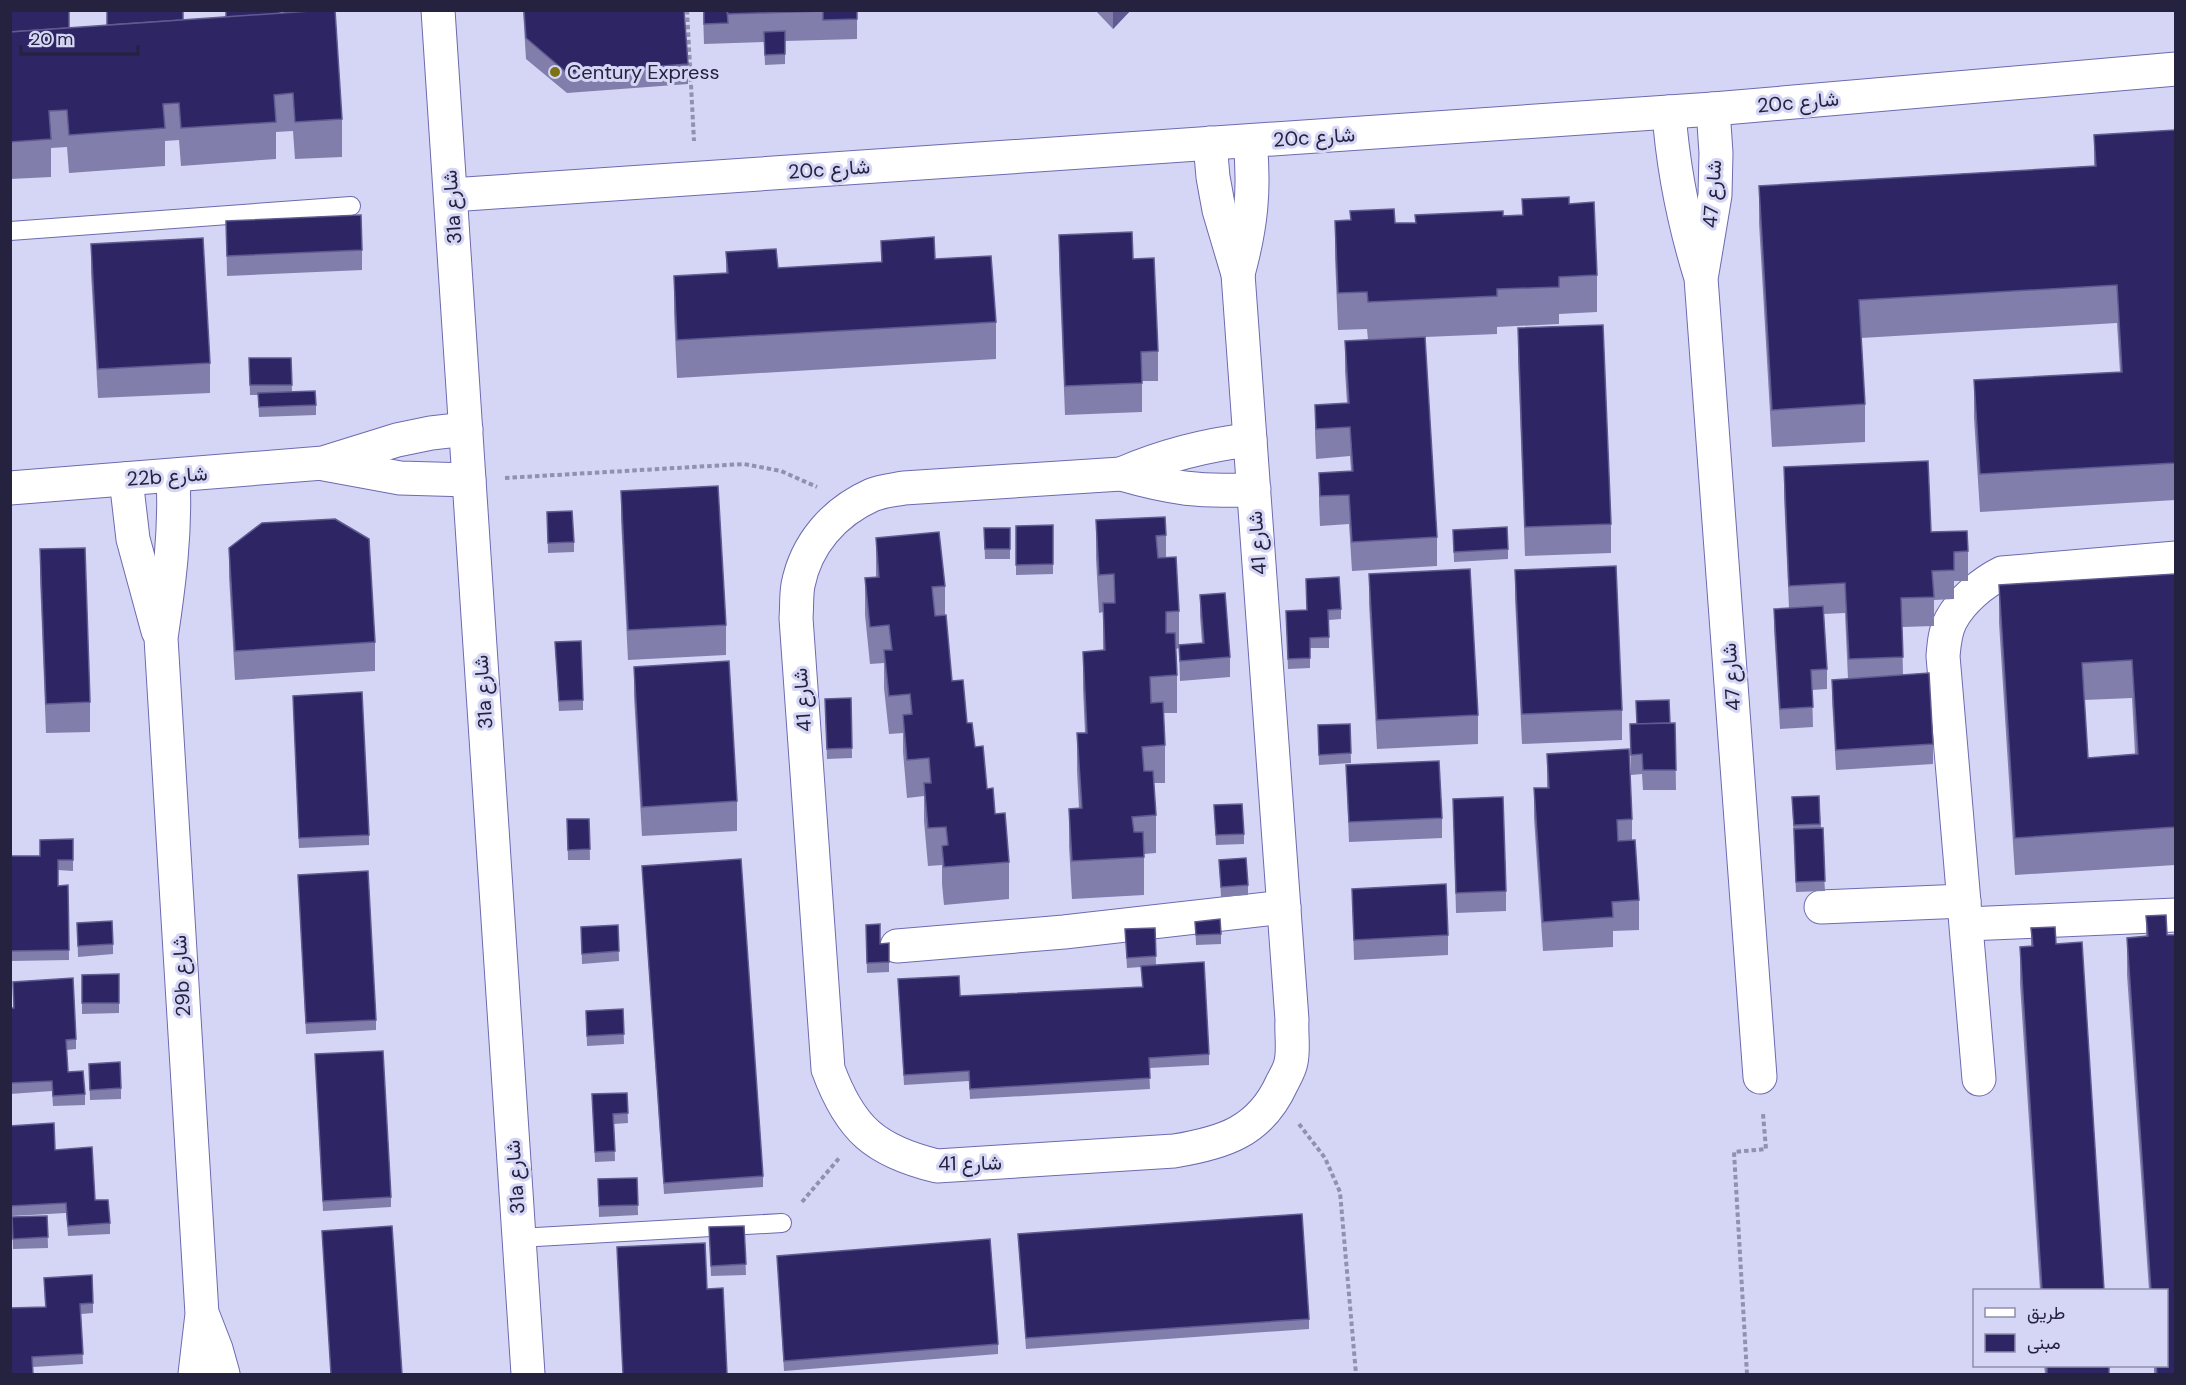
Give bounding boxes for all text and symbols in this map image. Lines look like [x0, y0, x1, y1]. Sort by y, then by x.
scale bar [21, 18, 138, 56]
text: 20 m [30, 27, 73, 51]
place label: Century Express [567, 59, 720, 85]
marker: Century Express [548, 65, 562, 79]
street label: 20c شارع [1756, 85, 1840, 120]
street label: 20c شارع [1272, 121, 1356, 154]
street label: 20c شارع [787, 153, 871, 186]
street label: شارع 47 [1697, 159, 1728, 229]
street label: 31a شارع [436, 169, 469, 245]
street label: 22b شارع [126, 460, 208, 493]
street label: شارع 41 [1242, 510, 1273, 576]
street label: شارع 47 [1716, 642, 1747, 712]
street label: 31a شارع [467, 654, 500, 730]
street label: شارع 41 [787, 667, 818, 733]
street label: 29b شارع [166, 934, 197, 1018]
street label: 31a شارع [499, 1139, 532, 1215]
street label: شارع 41 [938, 1149, 1002, 1178]
legend [1973, 1289, 2168, 1367]
text: طريق [2027, 1301, 2065, 1325]
text: مبنى [2027, 1331, 2061, 1355]

